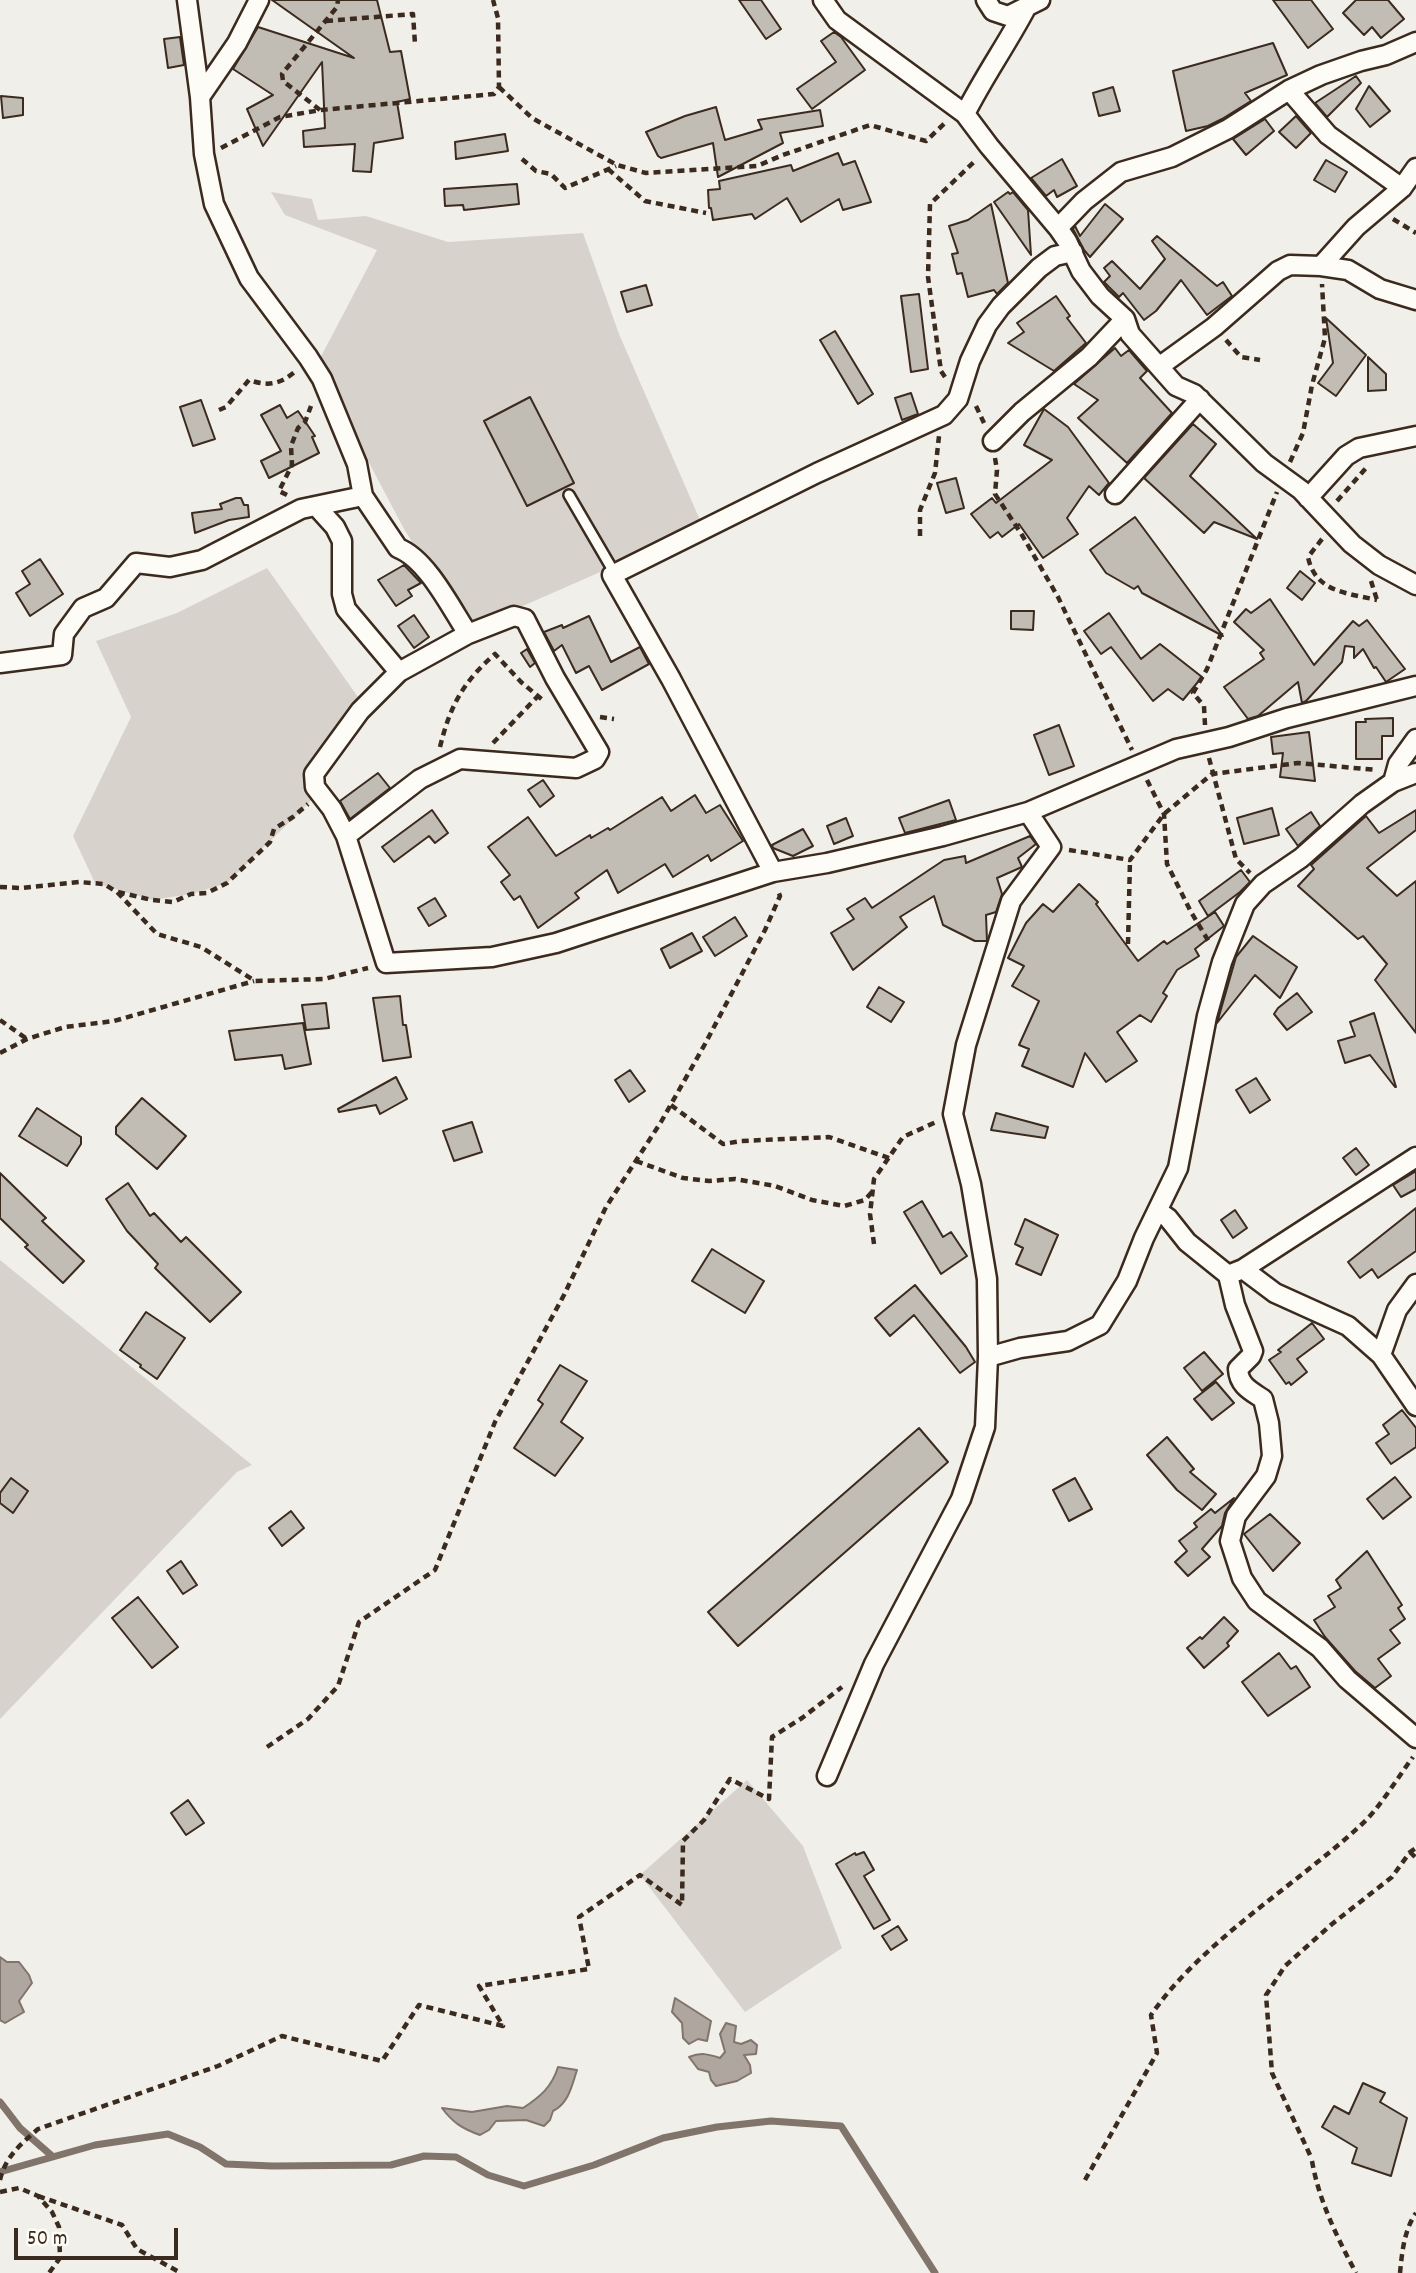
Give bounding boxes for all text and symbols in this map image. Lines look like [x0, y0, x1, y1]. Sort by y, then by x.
scale bar [18, 2214, 182, 2258]
text: 50 m [27, 2225, 67, 2255]

